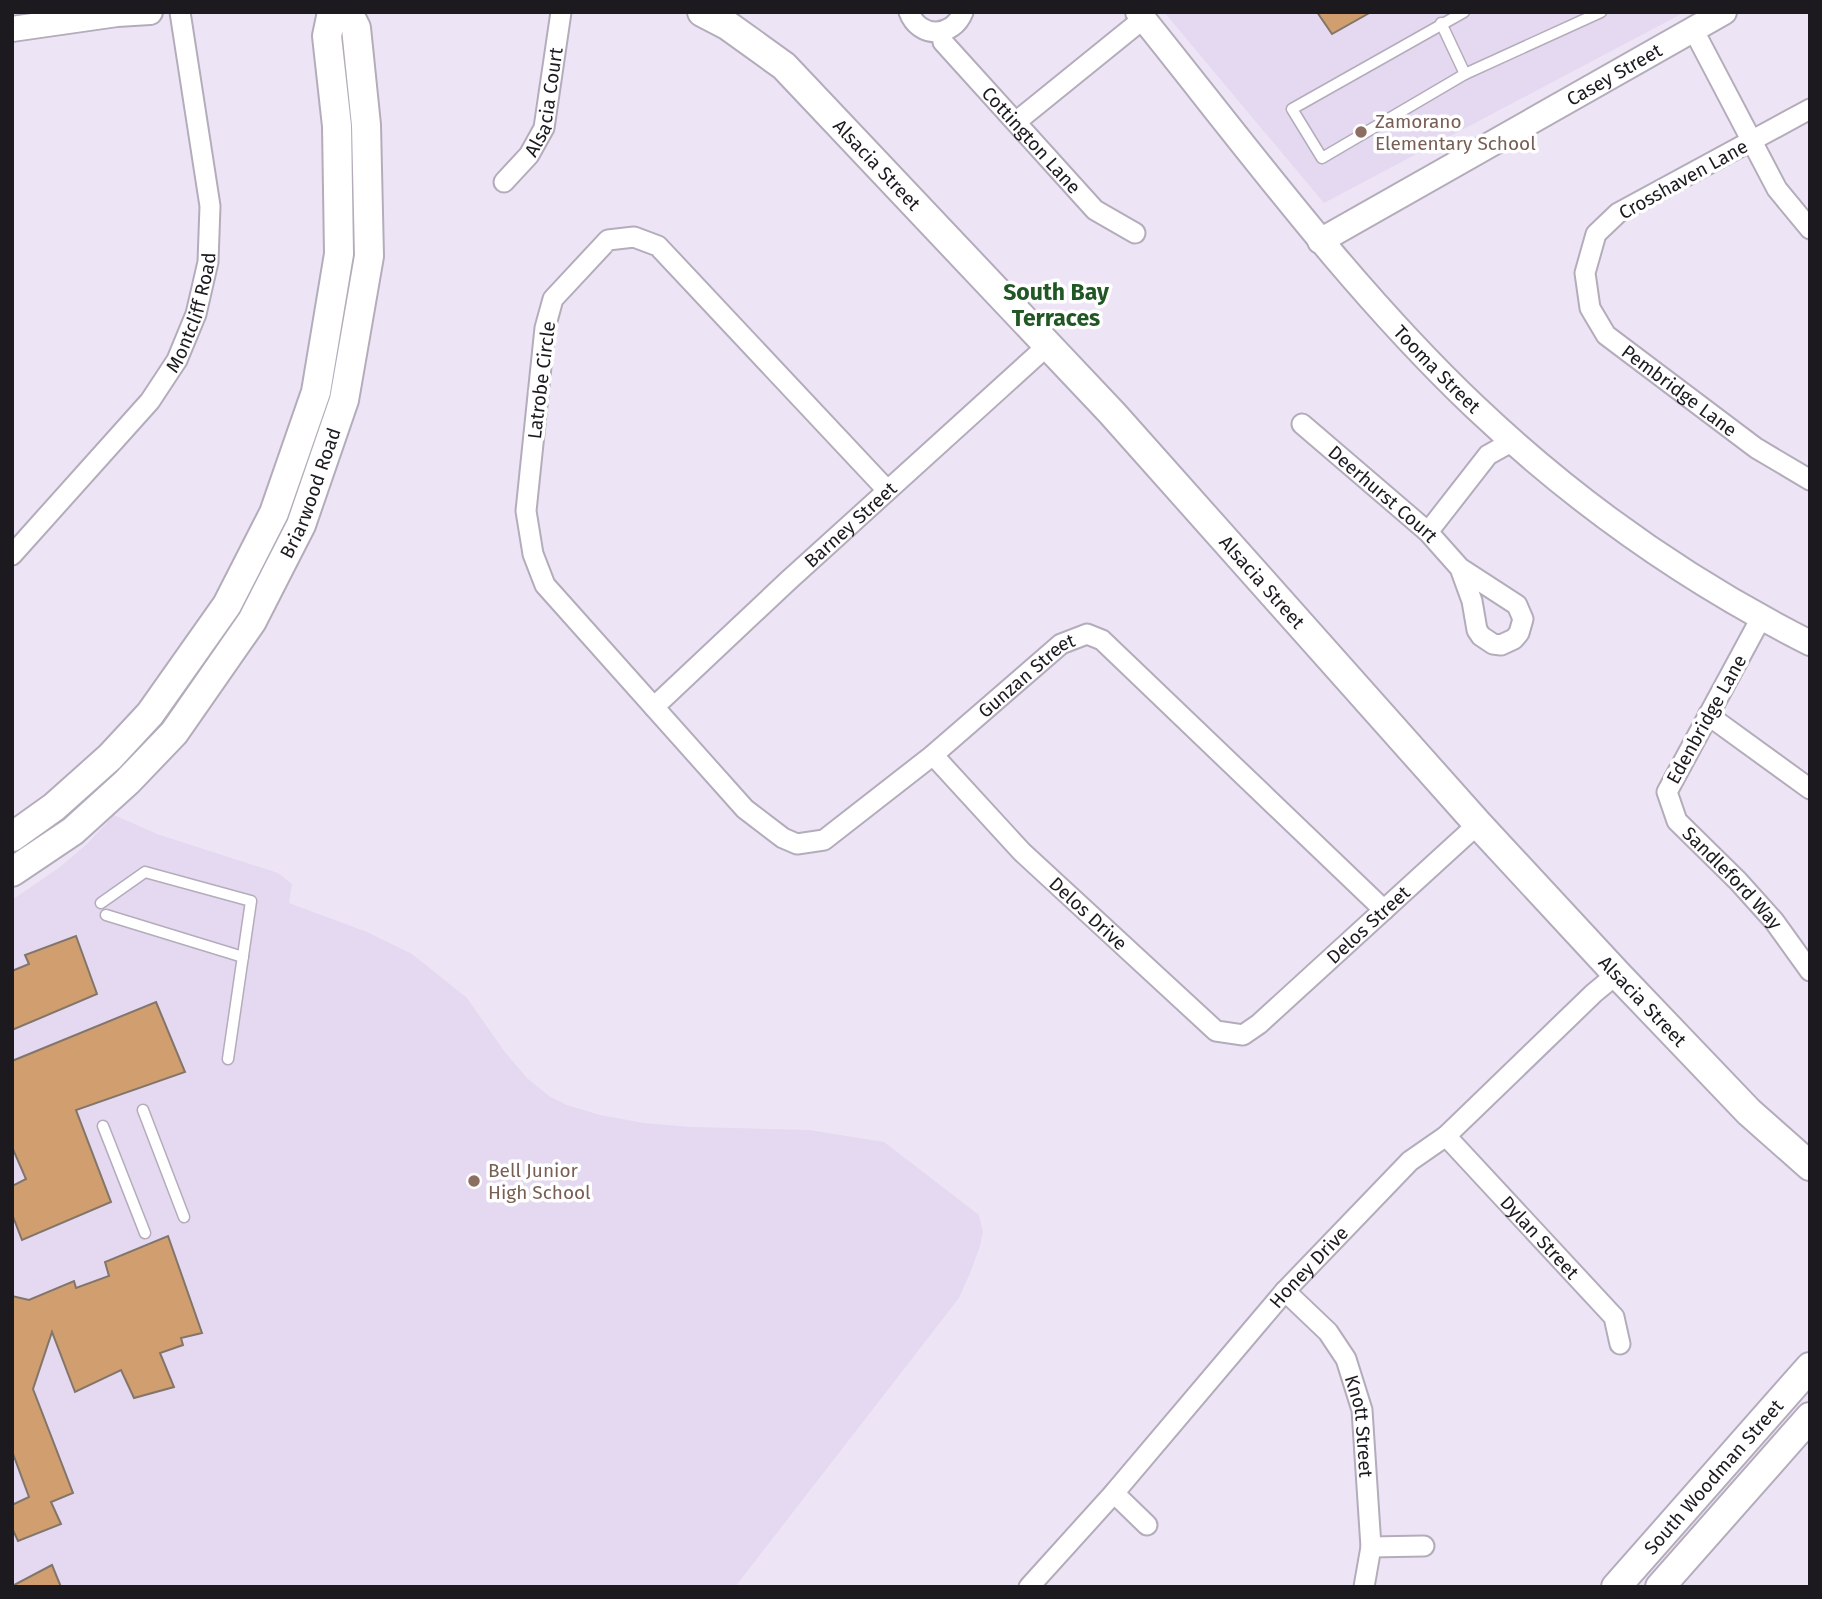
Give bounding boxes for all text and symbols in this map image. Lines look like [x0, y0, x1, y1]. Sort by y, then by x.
street label: Casey Street [1563, 39, 1666, 111]
street label: Alsacia Court [519, 46, 568, 161]
street label: Cottington Lane [977, 82, 1085, 199]
place label: Zamorano Elementary School [1375, 110, 1536, 155]
street label: Alsacia Street [828, 115, 925, 215]
marker: Zamorano Elementary School [1353, 124, 1369, 140]
street label: Crosshaven Lane [1615, 135, 1752, 224]
street label: Montcliff Road [161, 252, 220, 377]
district label: South Bay Terraces [1003, 278, 1110, 332]
street label: Latrobe Circle [523, 320, 560, 440]
street label: Tooma Street [1389, 320, 1485, 418]
street label: Pembridge Lane [1617, 340, 1741, 442]
street label: Briarwood Road [275, 425, 346, 562]
street label: Deerhurst Court [1323, 441, 1443, 547]
street label: Barney Street [800, 477, 902, 573]
street label: Alsacia Street [1215, 531, 1310, 634]
street label: Gunzan Street [973, 629, 1078, 723]
street label: Edenbridge Lane [1661, 651, 1751, 788]
street label: Sandleford Way [1678, 822, 1788, 934]
street label: Delos Drive [1044, 872, 1132, 955]
street label: Delos Street [1322, 881, 1415, 969]
street label: Alsacia Street [1594, 951, 1691, 1052]
place label: Bell Junior High School [488, 1159, 591, 1204]
marker: Bell Junior High School [466, 1173, 482, 1189]
street label: Dylan Street [1495, 1191, 1584, 1284]
street label: Honey Drive [1265, 1222, 1353, 1313]
street label: Knott Street [1340, 1372, 1377, 1478]
street label: South Woodman Street [1639, 1395, 1788, 1559]

